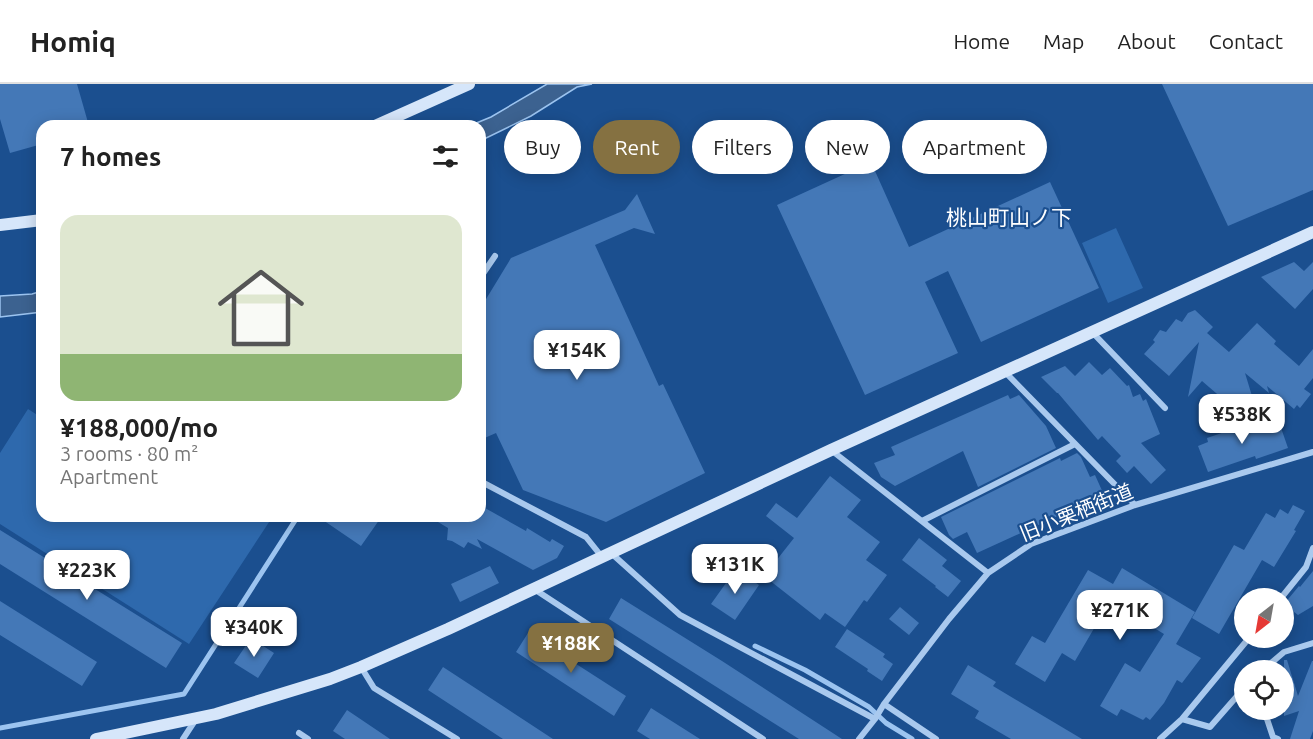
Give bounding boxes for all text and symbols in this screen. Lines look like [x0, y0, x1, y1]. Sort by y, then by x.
text: Homiq [30, 26, 116, 57]
text: Home [953, 29, 1010, 53]
text: Map [1043, 29, 1084, 53]
text: About [1117, 29, 1176, 53]
text: Contact [1209, 29, 1283, 53]
chip: Buy [504, 120, 581, 174]
chip: Rent [593, 120, 680, 174]
chip: Filters [692, 120, 793, 174]
chip: New [805, 120, 890, 174]
chip: Apartment [902, 120, 1047, 174]
icon: filters [429, 140, 462, 173]
text: 7 homes [60, 142, 161, 171]
district label: 桃山町山ノ下 [946, 205, 1072, 229]
icon: home [207, 254, 315, 362]
pin: ¥154K [535, 330, 619, 381]
text: ¥154K [548, 338, 606, 361]
pin: ¥538K [1200, 394, 1284, 445]
text: ¥538K [1213, 402, 1271, 425]
text: ¥188,000/mo [60, 413, 218, 442]
text: 3 rooms · 80 m² [60, 442, 198, 465]
text: Apartment [60, 465, 158, 488]
street label: 旧小栗栖街道 [1016, 479, 1136, 545]
pin: ¥131K [693, 544, 777, 595]
pin: ¥223K [45, 550, 129, 601]
text: ¥131K [706, 552, 764, 575]
text: ¥223K [58, 558, 116, 581]
north arrow [1234, 588, 1294, 648]
map controls [1234, 588, 1294, 720]
pin: ¥271K [1078, 590, 1162, 641]
text: ¥271K [1091, 598, 1149, 621]
pin: ¥340K [212, 607, 296, 658]
text: ¥340K [225, 615, 283, 638]
pin: ¥188K [529, 623, 613, 674]
text: ¥188K [542, 631, 600, 654]
button: locate [1234, 660, 1294, 720]

